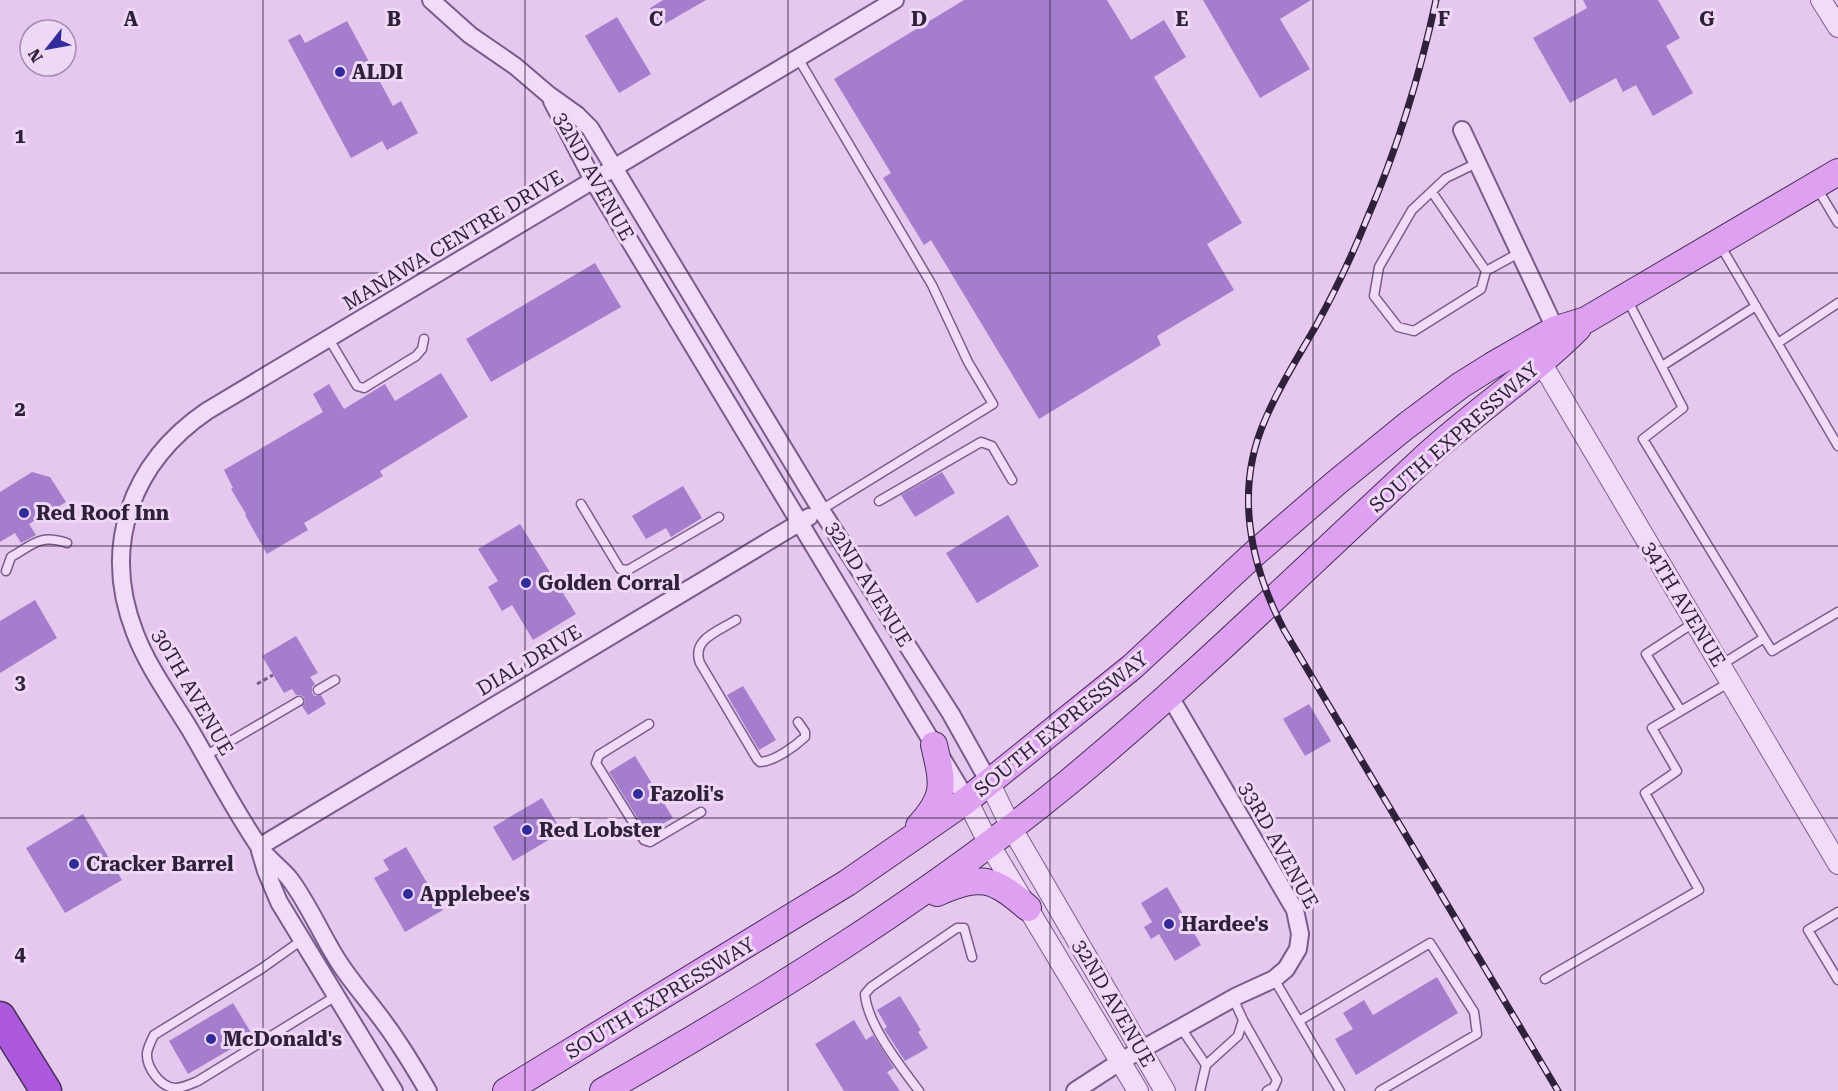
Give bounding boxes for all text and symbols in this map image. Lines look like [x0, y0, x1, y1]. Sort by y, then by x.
text: A [124, 7, 139, 31]
text: B [387, 7, 401, 31]
text: C [649, 7, 663, 31]
text: D [911, 7, 927, 31]
text: E [1176, 7, 1189, 31]
text: F [1438, 7, 1450, 31]
text: G [1699, 7, 1715, 31]
north arrow [18, 18, 78, 78]
text: N [24, 45, 47, 66]
place label: ALDI [352, 60, 403, 84]
marker: ALDI [333, 65, 347, 79]
street label: 32ND AVENUE [549, 107, 639, 245]
text: 1 [14, 124, 26, 148]
street label: MANAWA CENTRE DRIVE [339, 165, 567, 315]
street label: SOUTH EXPRESSWAY [1364, 357, 1544, 517]
text: 2 [14, 397, 26, 421]
place label: Red Roof Inn [36, 501, 170, 525]
marker: Red Roof Inn [17, 506, 31, 520]
street label: 32ND AVENUE [821, 517, 917, 651]
street label: 34TH AVENUE [1637, 537, 1731, 671]
place label: Golden Corral [538, 571, 681, 595]
marker: Golden Corral [519, 576, 533, 590]
street label: DIAL DRIVE [472, 619, 586, 701]
street label: 30TH AVENUE [147, 624, 239, 760]
street label: SOUTH EXPRESSWAY [969, 646, 1153, 802]
text: 3 [14, 670, 26, 694]
street label: 33RD AVENUE [1234, 777, 1324, 913]
place label: Fazoli's [650, 782, 724, 806]
marker: Fazoli's [631, 787, 645, 801]
place label: Red Lobster [539, 818, 662, 842]
marker: Red Lobster [520, 823, 534, 837]
place label: Cracker Barrel [86, 852, 234, 876]
marker: Cracker Barrel [67, 857, 81, 871]
place label: Applebee's [420, 882, 530, 906]
marker: Applebee's [401, 887, 415, 901]
place label: Hardee's [1181, 912, 1269, 936]
marker: Hardee's [1162, 917, 1176, 931]
street label: SOUTH EXPRESSWAY [561, 932, 759, 1064]
street label: 32ND AVENUE [1068, 935, 1160, 1071]
text: 4 [14, 942, 26, 966]
place label: McDonald's [223, 1027, 342, 1051]
marker: McDonald's [204, 1032, 218, 1046]

